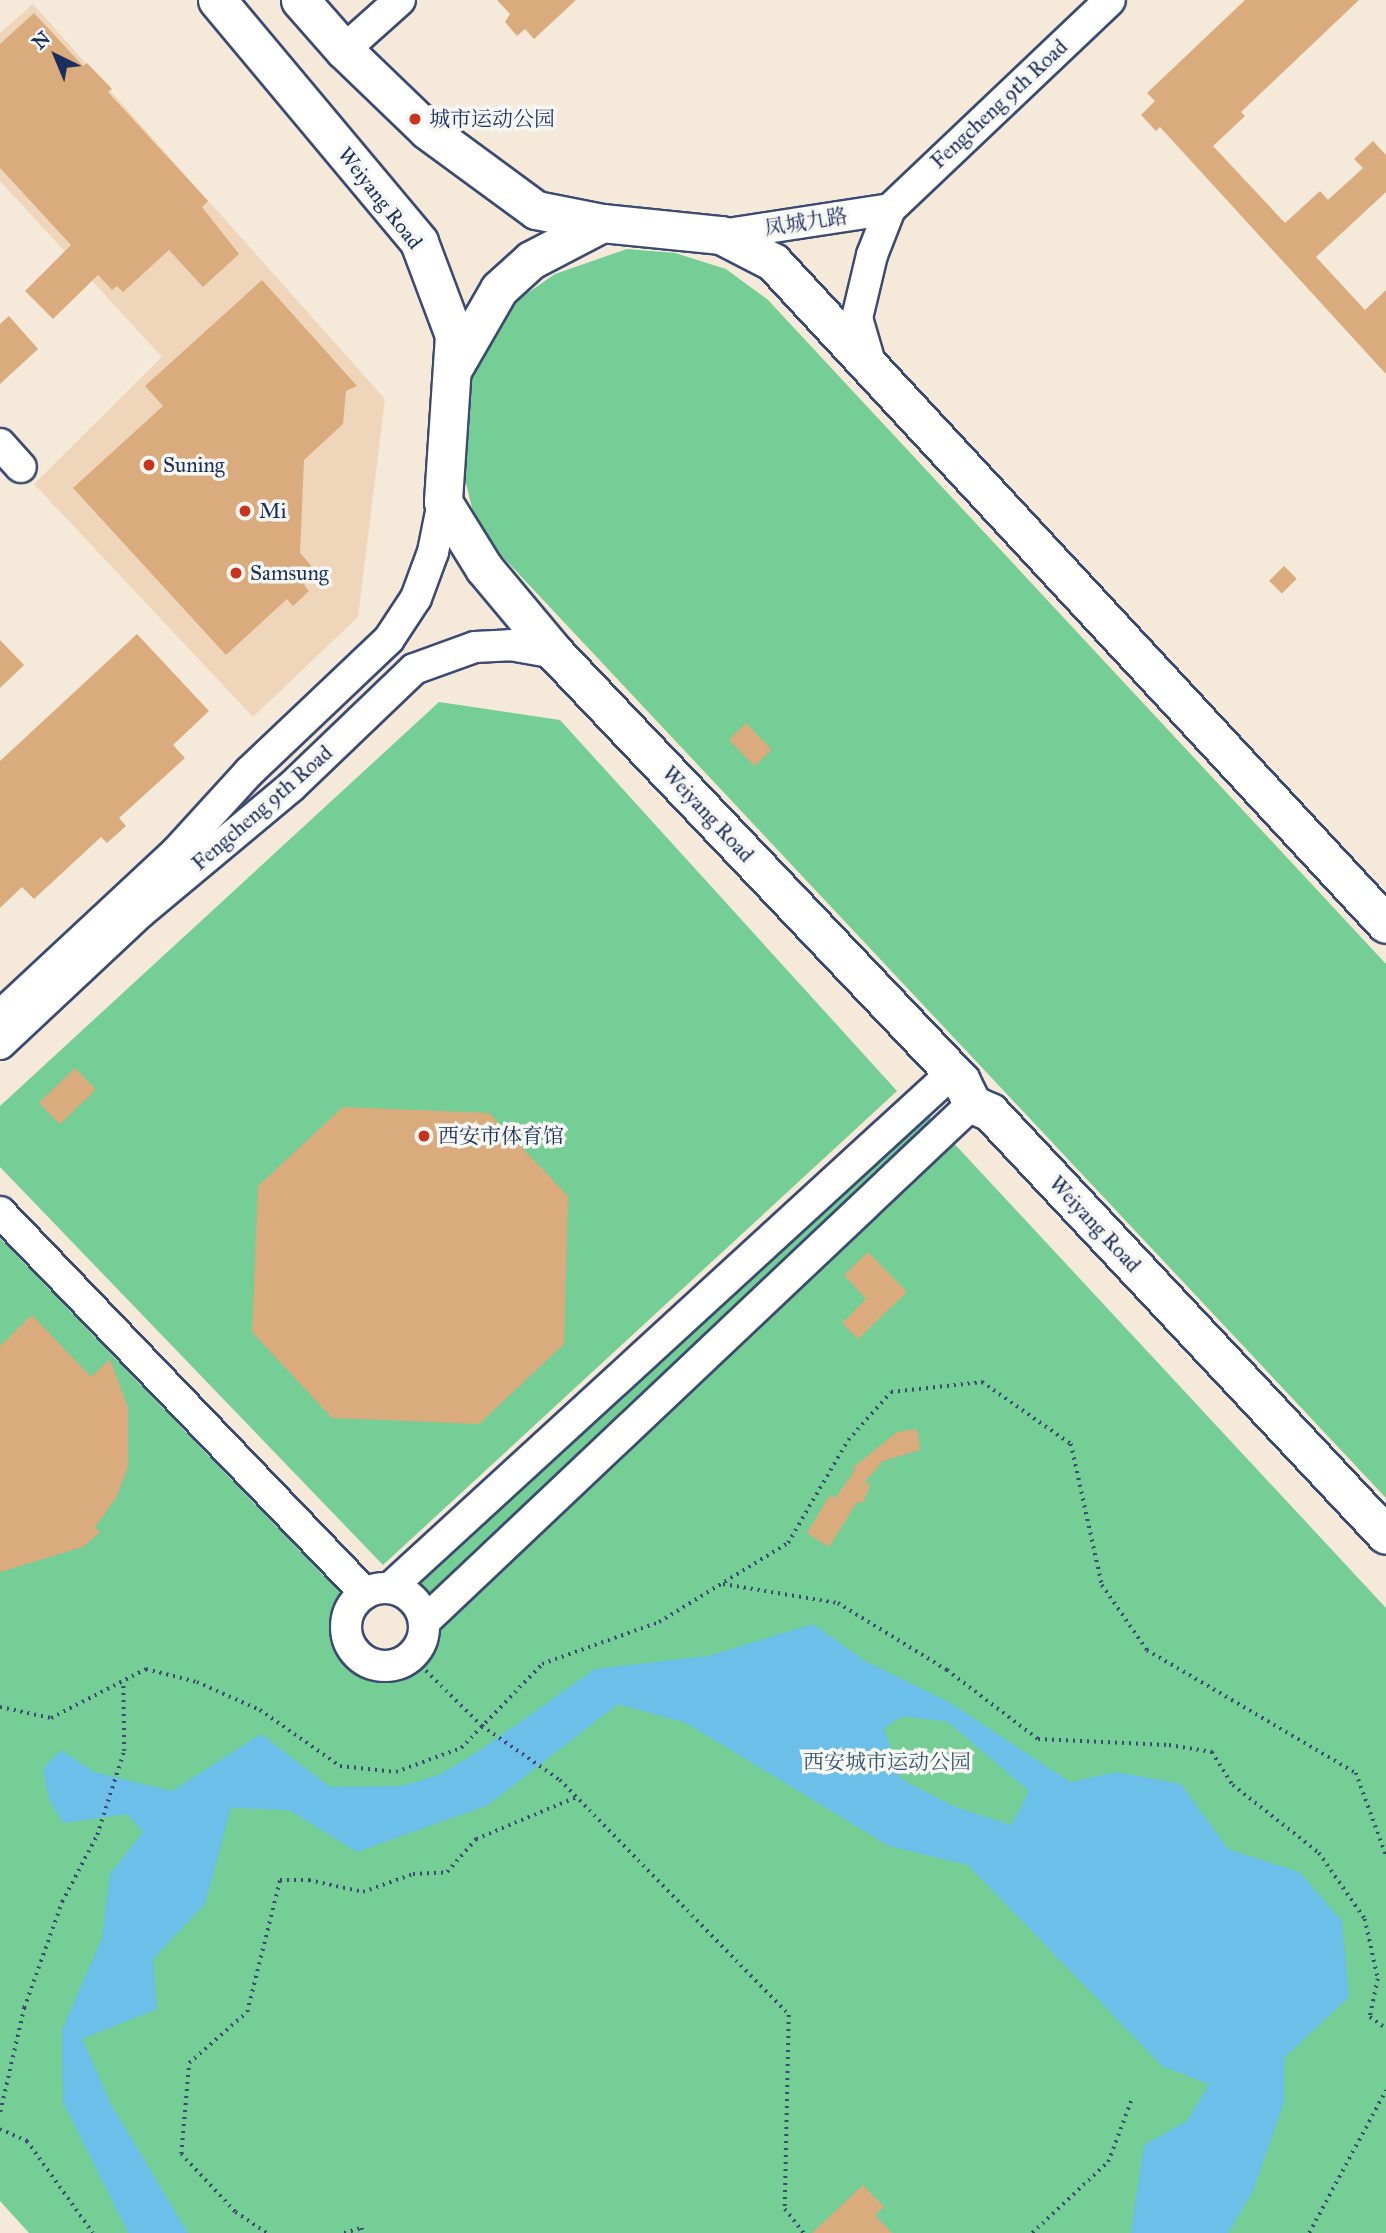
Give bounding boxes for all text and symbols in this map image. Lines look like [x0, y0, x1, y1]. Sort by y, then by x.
north arrow [21, 21, 91, 91]
text: N [28, 26, 55, 54]
street label: Fengcheng 9th Road [925, 34, 1073, 174]
place label: 城市运动公园 [429, 106, 555, 132]
marker: 城市运动公园 [407, 111, 423, 127]
street label: Weiyang Road [332, 142, 428, 254]
street label: 凤城九路 [763, 203, 849, 241]
place label: Suning [163, 452, 225, 478]
marker: Suning [141, 457, 157, 473]
place label: Mi [259, 498, 286, 524]
marker: Mi [237, 503, 253, 519]
place label: Samsung [250, 560, 329, 586]
marker: Samsung [228, 565, 244, 581]
street label: Fengcheng 9th Road [187, 740, 337, 876]
street label: Weiyang Road [657, 761, 759, 867]
place label: 西安市体育馆 [438, 1123, 564, 1149]
marker: 西安市体育馆 [416, 1128, 432, 1144]
street label: Weiyang Road [1044, 1171, 1146, 1277]
park label: 西安城市运动公园 [803, 1749, 971, 1775]

